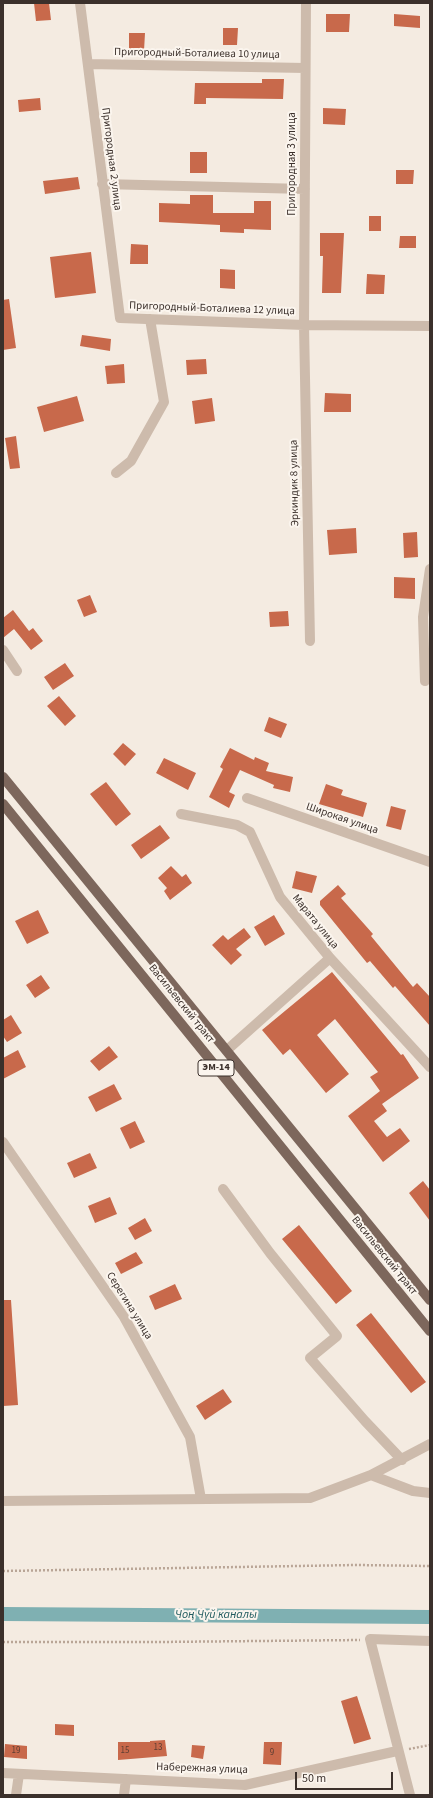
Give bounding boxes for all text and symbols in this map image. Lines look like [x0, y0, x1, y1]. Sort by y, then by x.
street label: Пригородный-Боталиева 10 улица [114, 46, 280, 62]
street label: Пригородная 2 улица [98, 107, 124, 211]
street label: Пригородная 3 улица [286, 112, 300, 216]
street label: Пригородный-Боталиева 12 улица [129, 300, 295, 318]
street label: Эркиндик 8 улица [288, 440, 302, 526]
street label: Широкая улица [304, 800, 380, 838]
street label: Марата улица [289, 892, 341, 952]
street label: Васильевский тракт [145, 962, 217, 1046]
road number: ЭМ-14 [198, 1060, 234, 1076]
street label: Васильевский тракт [348, 1214, 420, 1298]
street label: Серегина улица [103, 1270, 155, 1342]
water label: Чоң Чүй каналы [175, 1608, 257, 1622]
house number: 13 [154, 1743, 162, 1753]
house number: 19 [12, 1746, 20, 1756]
house number: 15 [121, 1746, 129, 1756]
house number: 9 [270, 1748, 274, 1758]
street label: Набережная улица [156, 1761, 248, 1777]
scale bar [297, 1764, 395, 1790]
text: 50 m [302, 1770, 326, 1787]

